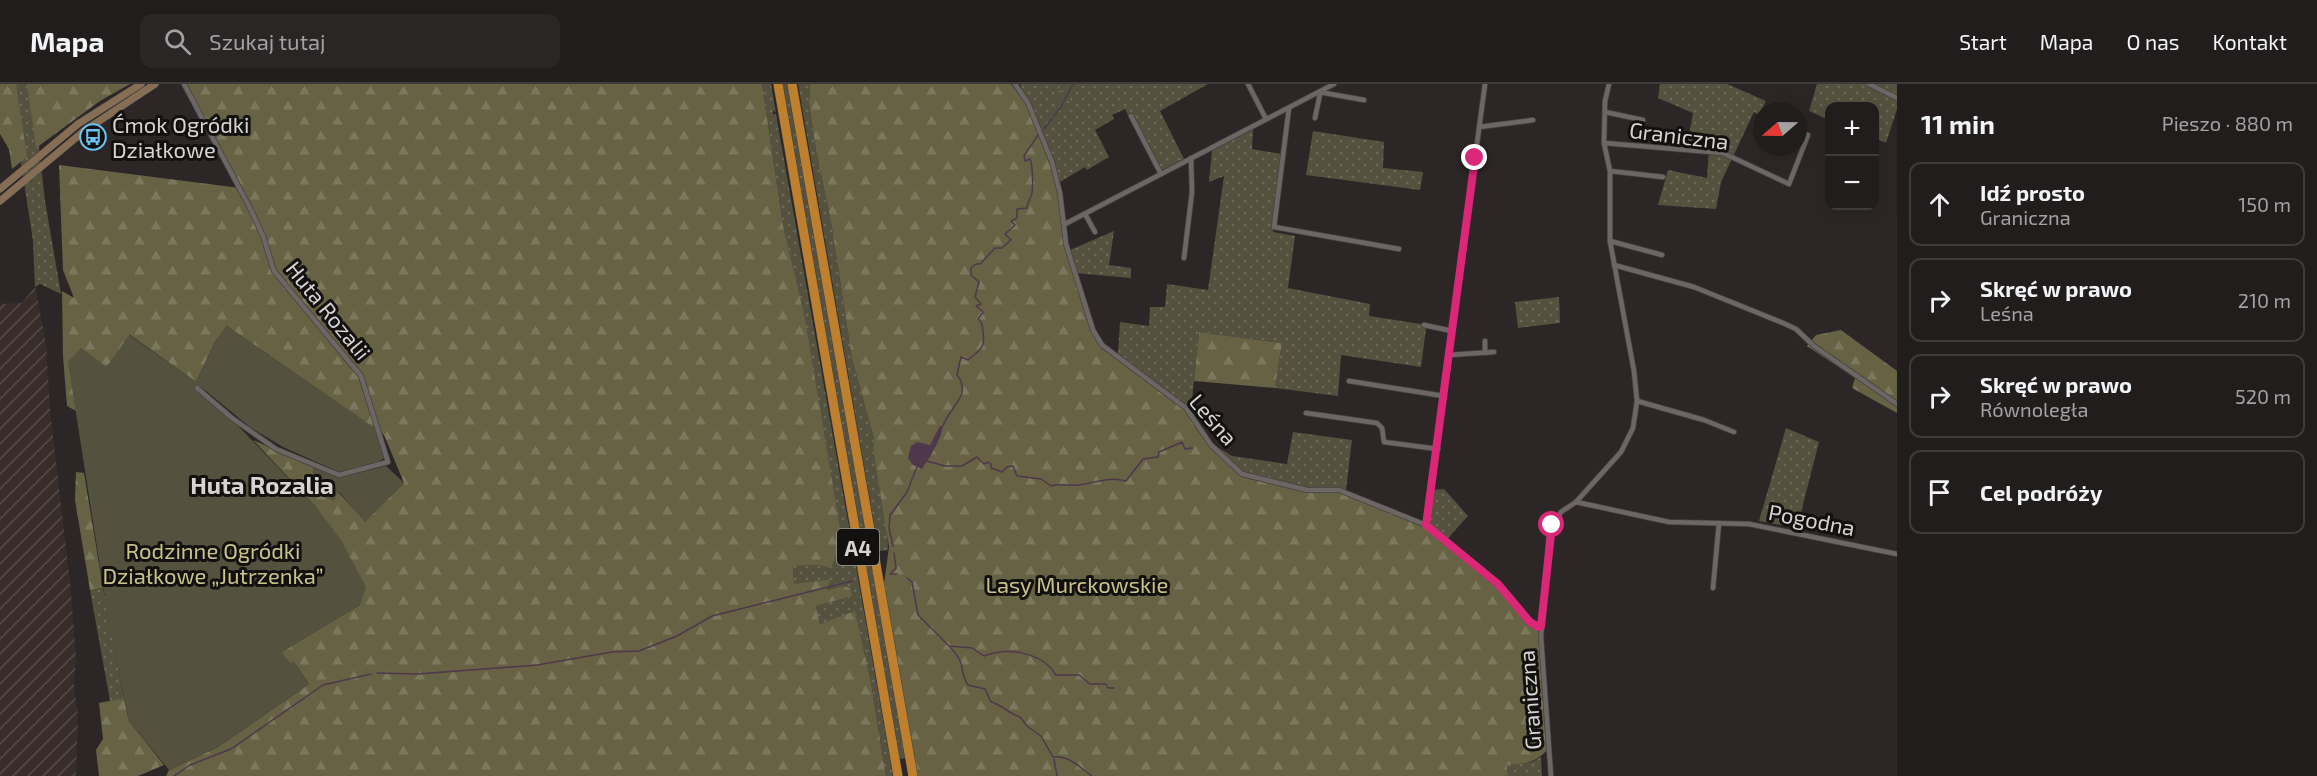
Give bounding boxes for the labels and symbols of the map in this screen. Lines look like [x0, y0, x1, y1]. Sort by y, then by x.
north arrow [1753, 102, 1807, 156]
place label: Ćmok Ogródki Działkowe [112, 111, 249, 162]
street label: Graniczna [1628, 116, 1730, 154]
bus stop icon: Ćmok Ogródki Działkowe [78, 122, 108, 152]
route end [1461, 144, 1487, 170]
street label: Huta Rozalii [281, 255, 377, 365]
street label: Leśna [1185, 388, 1243, 450]
district label: Huta Rozalia [190, 470, 334, 499]
street label: Pogodna [1767, 498, 1857, 540]
route start [1538, 511, 1564, 537]
road number: A4 [837, 529, 879, 565]
park label: Rodzinne Ogródki Działkowe „Jutrzenka” [103, 537, 324, 588]
park label: Lasy Murckowskie [986, 571, 1168, 597]
street label: Graniczna [1513, 649, 1545, 751]

